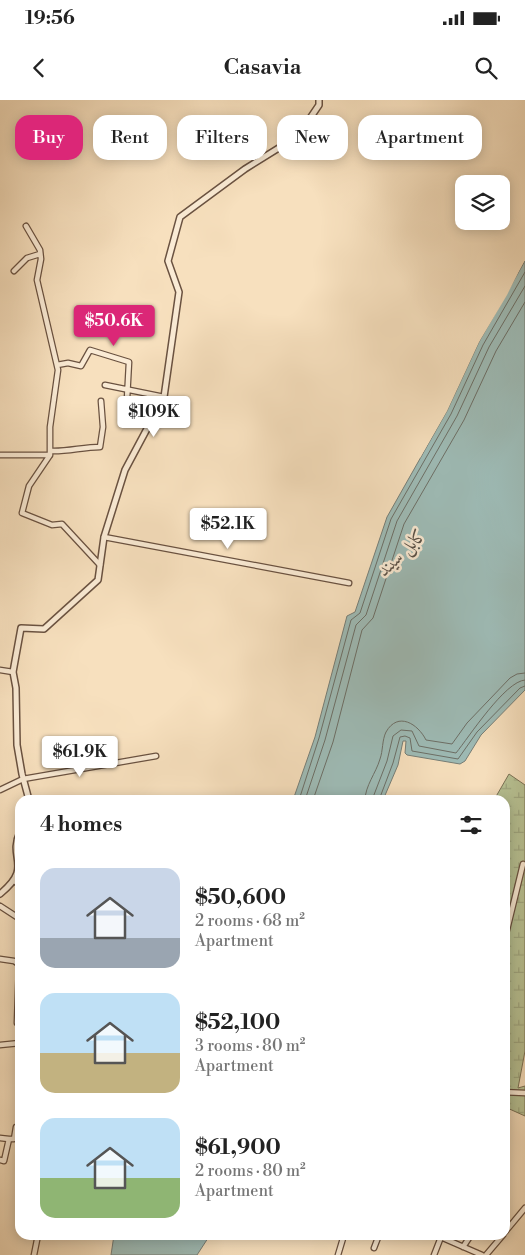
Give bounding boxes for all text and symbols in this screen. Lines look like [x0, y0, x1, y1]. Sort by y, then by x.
text: 19:56 [25, 6, 75, 30]
icon: back [25, 54, 53, 82]
text: Casavia [224, 54, 301, 81]
icon: search [472, 54, 500, 82]
chip: Buy [15, 115, 83, 160]
chip: Rent [93, 115, 167, 160]
chip: Filters [177, 115, 267, 160]
chip: New [277, 115, 348, 160]
chip: Apartment [358, 115, 482, 160]
map controls [455, 175, 510, 230]
button: layers [455, 175, 510, 230]
pin: $50.6K [73, 304, 155, 347]
text: $50.6K [85, 311, 143, 331]
pin: $109K [119, 396, 189, 438]
text: $109K [128, 402, 180, 422]
pin: $52.1K [187, 508, 269, 550]
text: $52.1K [201, 514, 255, 534]
water label: کابل سيند [373, 523, 433, 582]
pin: $61.9K [39, 736, 121, 778]
text: $61.9K [53, 742, 107, 762]
icon: filters [457, 811, 485, 839]
text: 4 homes [40, 812, 122, 838]
text: $50,600 [195, 885, 286, 911]
icon: home [80, 888, 140, 948]
text: 2 rooms · 68 m² [195, 911, 305, 931]
text: Apartment [195, 931, 274, 951]
text: $52,100 [195, 1010, 280, 1036]
icon: home [80, 1013, 140, 1073]
text: 3 rooms · 80 m² [195, 1036, 305, 1056]
text: Apartment [195, 1056, 274, 1076]
text: $61,900 [195, 1135, 281, 1161]
icon: home [80, 1138, 140, 1198]
text: 2 rooms · 80 m² [195, 1161, 306, 1181]
text: Apartment [195, 1181, 274, 1201]

